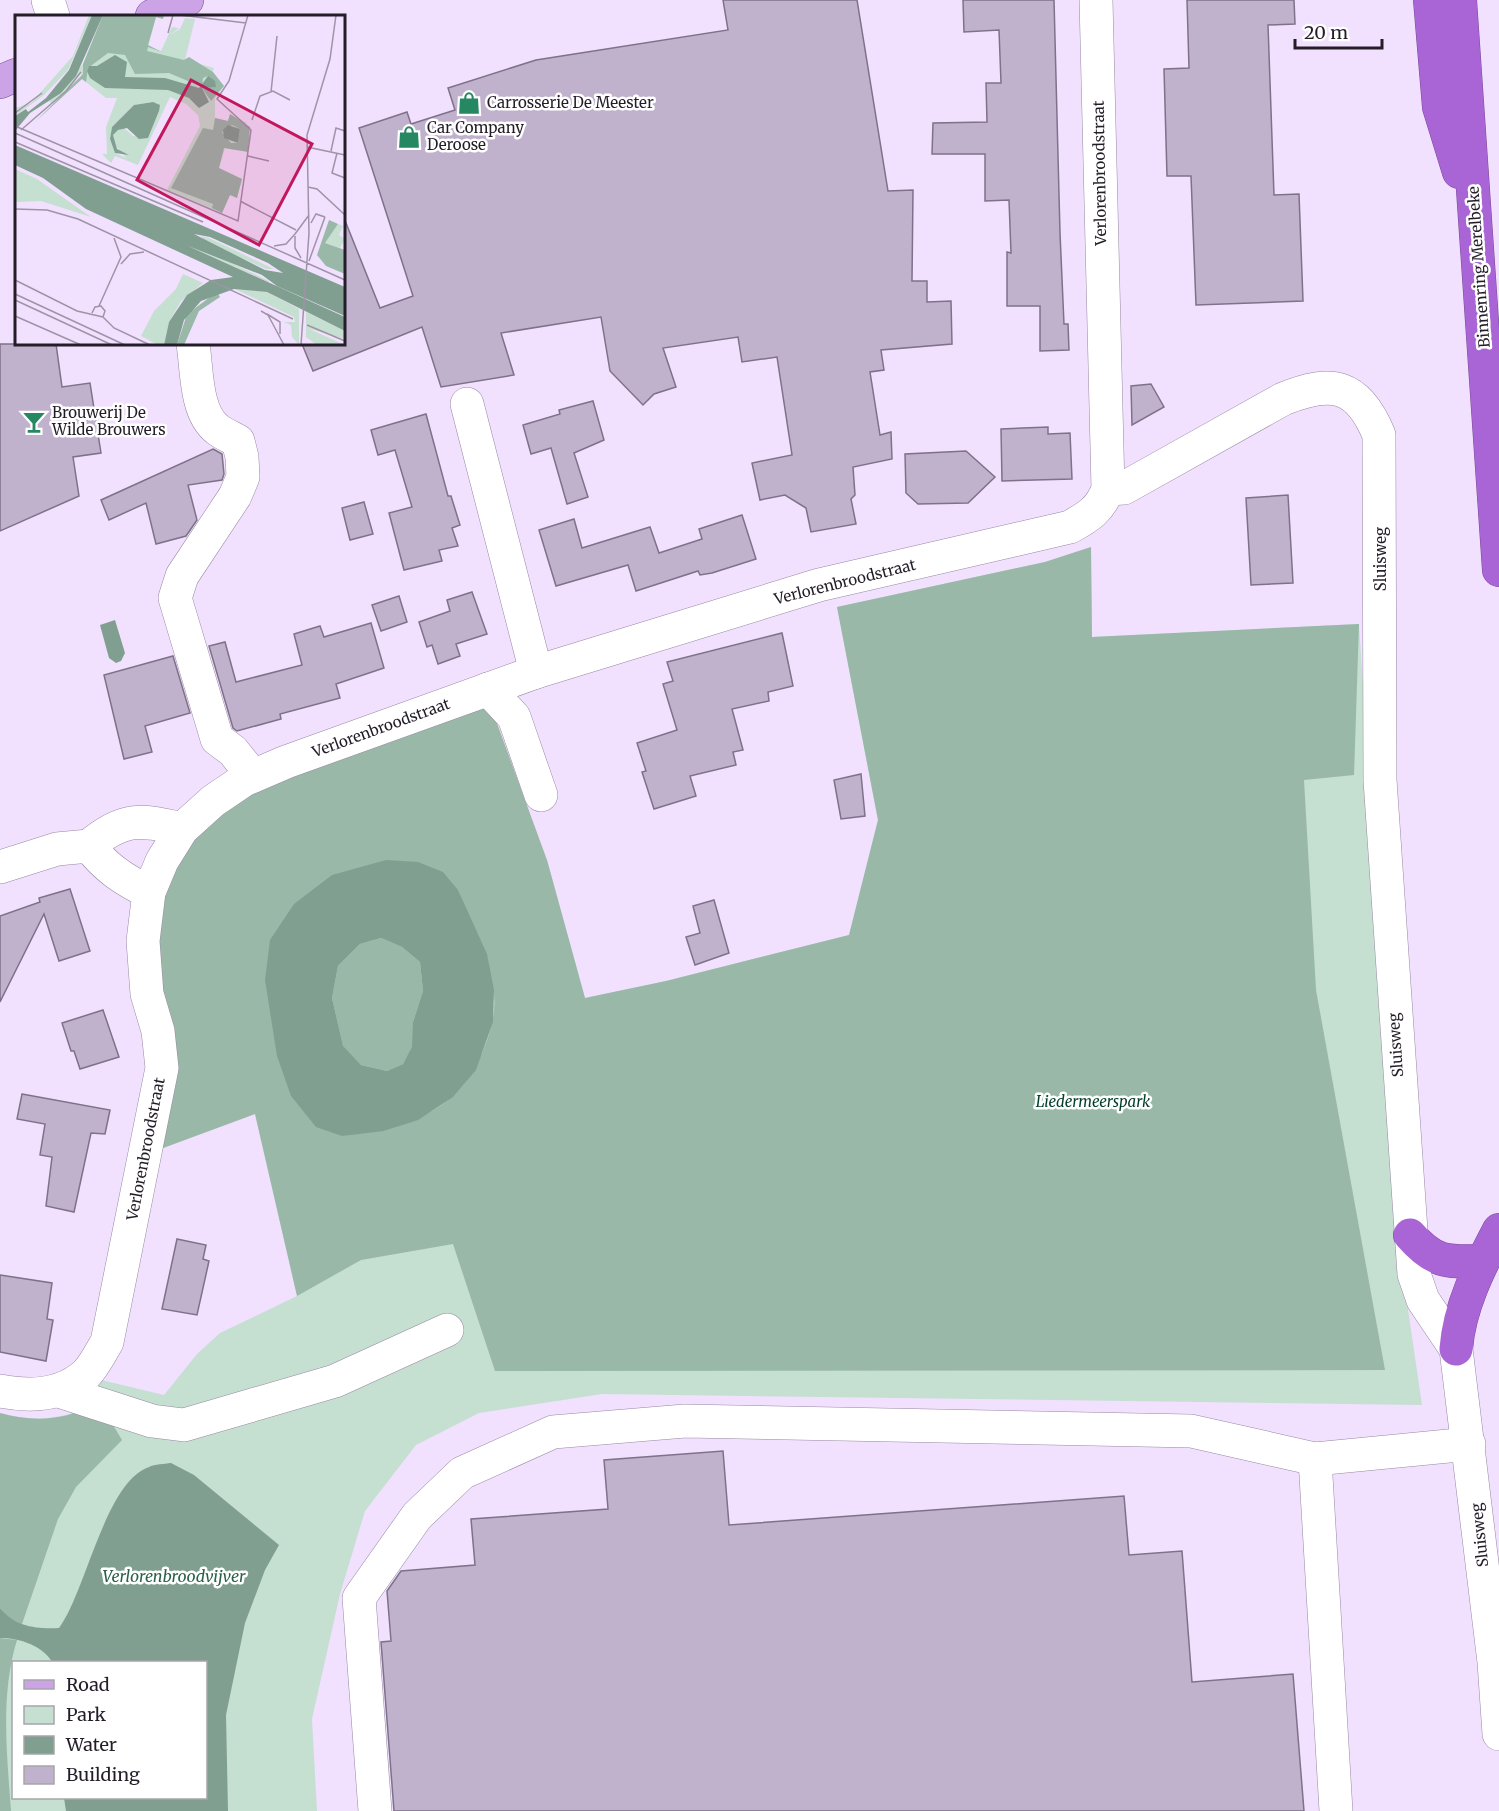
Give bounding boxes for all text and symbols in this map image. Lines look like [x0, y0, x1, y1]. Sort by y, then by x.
scale bar [1295, 12, 1382, 50]
inset map [15, 15, 345, 345]
text: 20 m [1304, 21, 1348, 44]
shop icon: Carrosserie De Meester [456, 90, 482, 116]
place label: Carrosserie De Meester [487, 93, 654, 112]
street label: Verlorenbroodstraat [1089, 100, 1110, 247]
place label: Car Company Deroose [427, 118, 524, 154]
shop icon: Car Company Deroose [396, 124, 422, 150]
street label: Binnenring Merelbeke [1463, 185, 1494, 348]
place label: Brouwerij De Wilde Brouwers [51, 403, 166, 439]
bar icon: Brouwerij De Wilde Brouwers [21, 409, 47, 435]
street label: Sluisweg [1371, 527, 1390, 591]
street label: Verlorenbroodstraat [771, 555, 918, 609]
street label: Verlorenbroodstraat [308, 694, 452, 762]
street label: Sluisweg [1384, 1012, 1407, 1078]
street label: Verlorenbroodstraat [122, 1076, 169, 1223]
park label: Liedermeerspark [1036, 1092, 1151, 1111]
street label: Sluisweg [1467, 1502, 1492, 1568]
water label: Verlorenbroodvijver [103, 1566, 246, 1586]
legend [12, 1661, 207, 1799]
text: Road [66, 1673, 110, 1696]
text: Park [66, 1703, 107, 1726]
text: Water [65, 1733, 117, 1756]
text: Building [66, 1763, 140, 1786]

